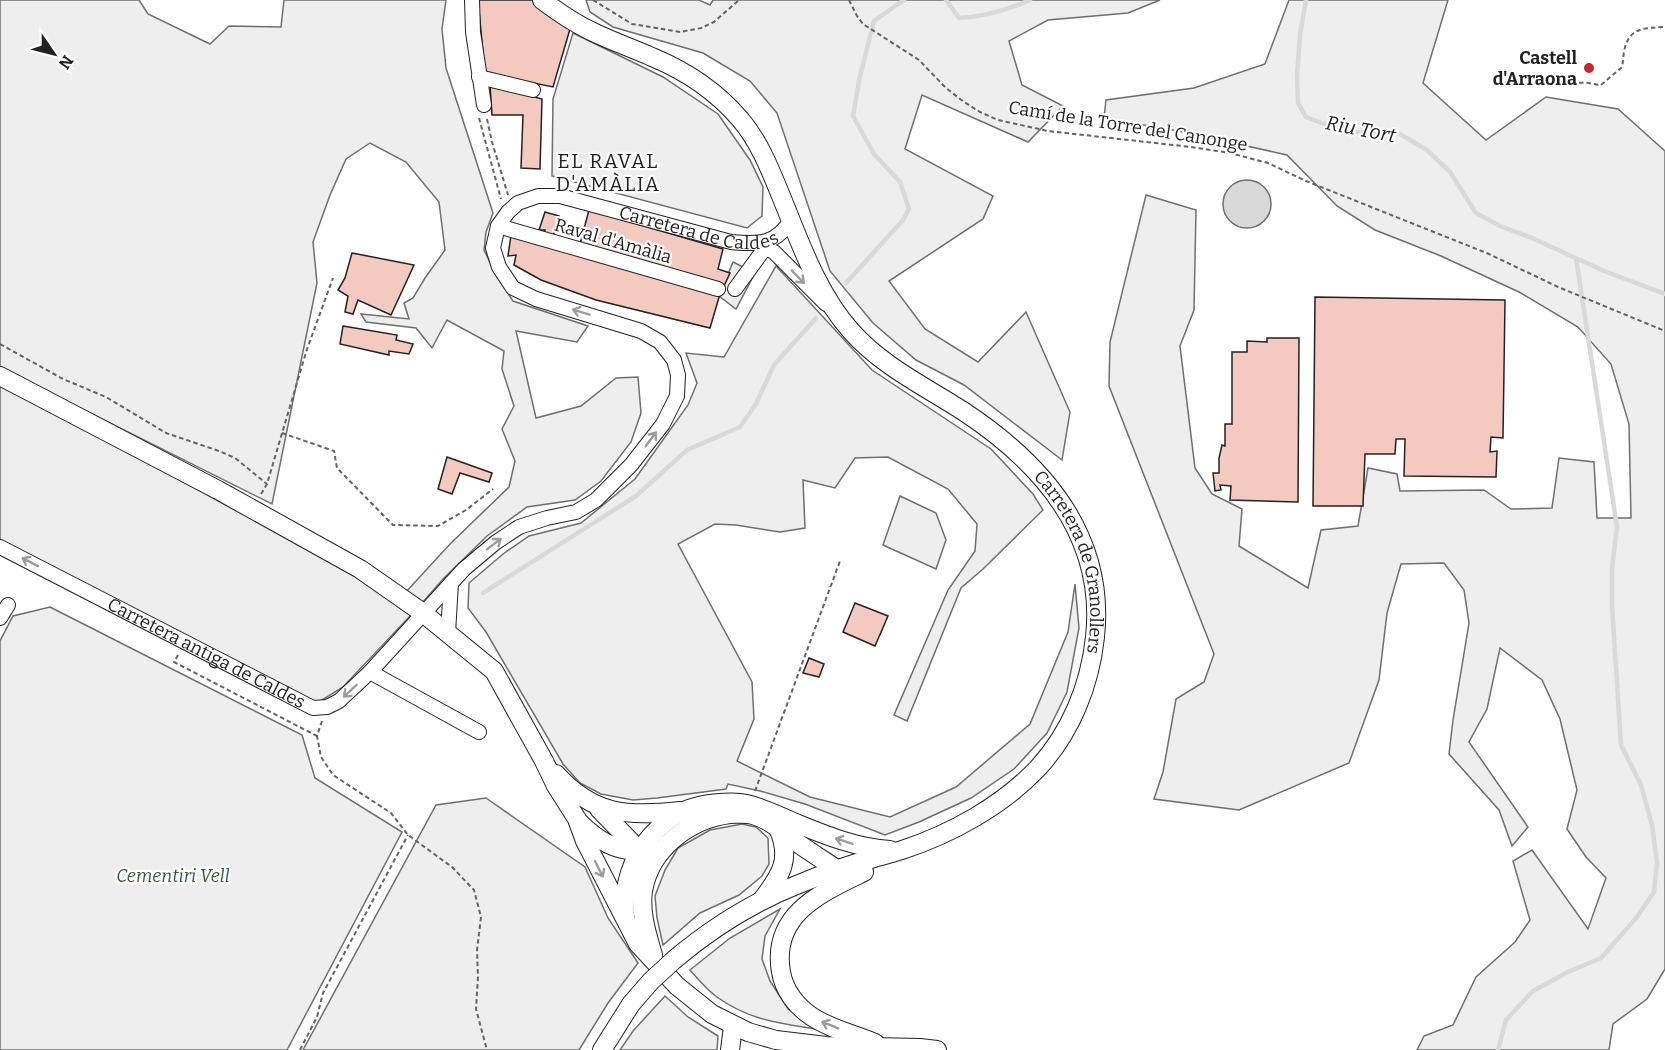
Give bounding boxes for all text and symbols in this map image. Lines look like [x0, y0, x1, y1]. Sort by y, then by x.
north arrow [24, 24, 84, 84]
place label: Castell d'Arraona [1493, 47, 1577, 90]
text: N [55, 52, 77, 73]
marker: Castell d'Arraona [1582, 61, 1596, 75]
street label: Camí de la Torre del Canonge [1007, 96, 1249, 156]
water label: Riu Tort [1324, 110, 1399, 148]
district label: EL RAVAL D'AMÀLIA [556, 149, 660, 196]
street label: Carretera de Caldes [617, 201, 782, 254]
street label: Raval d'Amàlia [552, 214, 674, 268]
one-way arrow [791, 270, 806, 285]
one-way arrow [572, 306, 591, 317]
one-way arrow [644, 431, 657, 447]
street label: Carretera de Granollers [1029, 466, 1107, 655]
one-way arrow [486, 538, 502, 551]
one-way arrow [21, 556, 39, 567]
street label: Carretera antiga de Caldes [104, 593, 309, 713]
one-way arrow [343, 684, 358, 698]
one-way arrow [835, 834, 854, 845]
one-way arrow [594, 859, 605, 877]
park label: Cementiri Vell [116, 865, 230, 887]
one-way arrow [821, 1019, 840, 1030]

